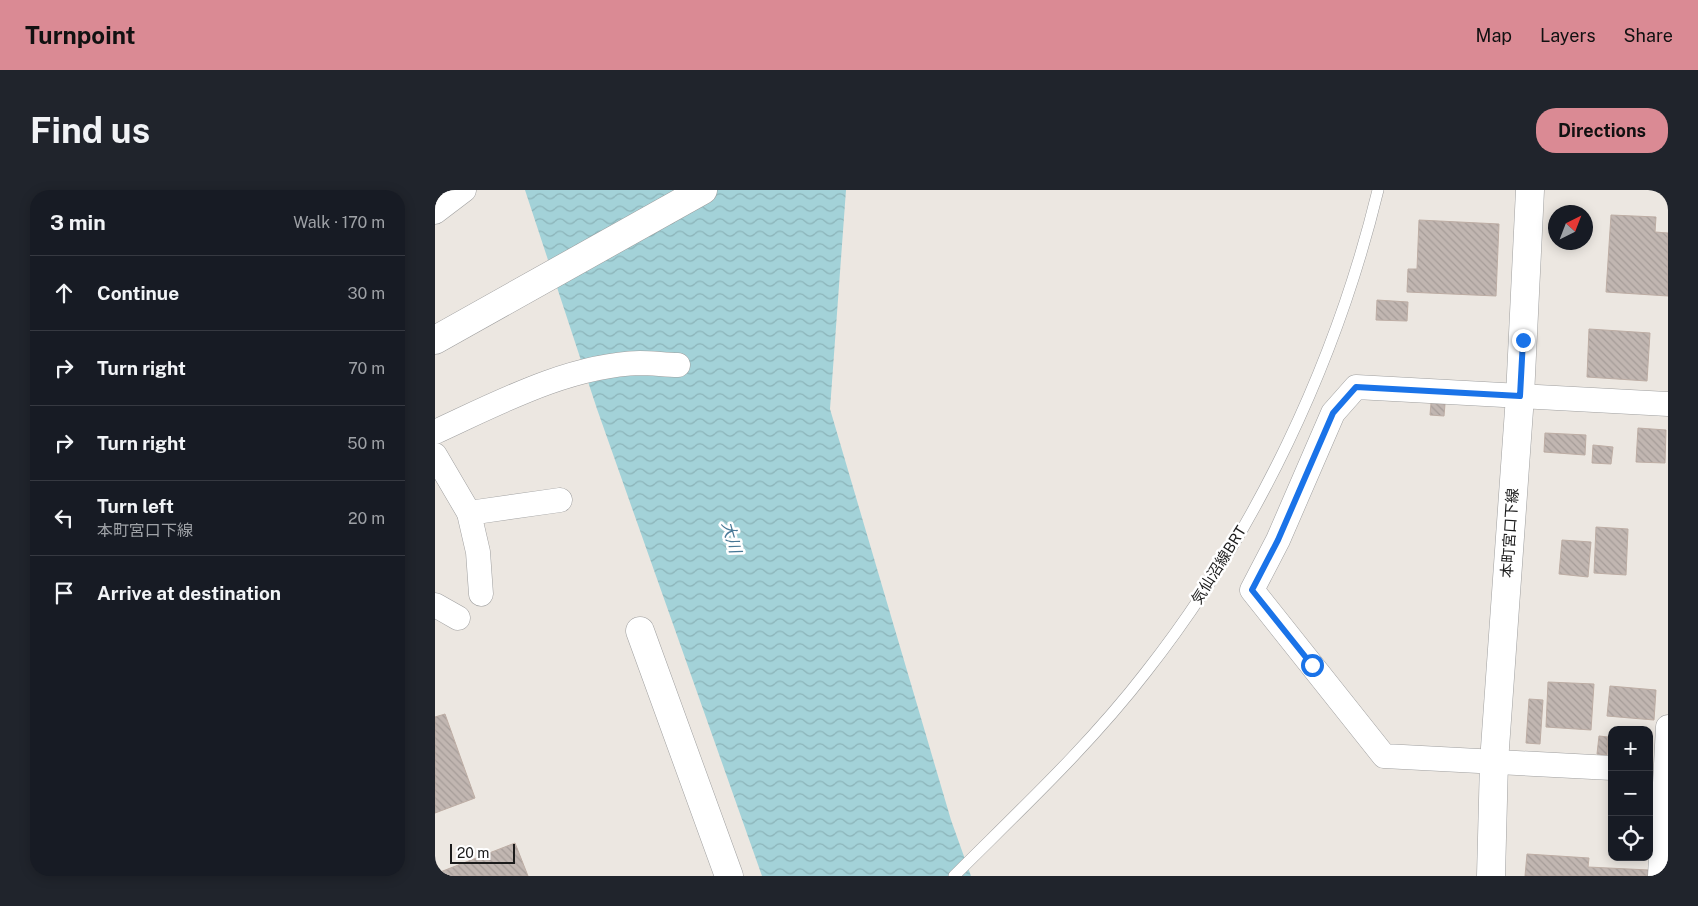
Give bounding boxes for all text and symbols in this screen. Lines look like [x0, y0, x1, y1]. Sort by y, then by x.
text: Turnpoint [25, 21, 135, 49]
text: Map [1476, 25, 1512, 46]
text: Layers [1540, 25, 1596, 46]
text: Share [1624, 25, 1673, 46]
button: Directions [1536, 108, 1668, 153]
text: Find us [30, 110, 150, 151]
north arrow [1548, 205, 1593, 250]
text: 3 min [50, 210, 106, 235]
text: Walk · 170 m [293, 213, 385, 232]
icon: ahead [50, 279, 78, 307]
text: Continue [97, 282, 179, 304]
text: 30 m [348, 284, 385, 303]
route end [1512, 329, 1535, 352]
icon: right [50, 354, 78, 382]
text: Turn right [97, 357, 186, 379]
text: 70 m [348, 359, 385, 378]
icon: right [50, 429, 78, 457]
text: Turn right [97, 432, 186, 454]
text: 50 m [347, 434, 385, 453]
street label: 本町宮口下線 [1498, 487, 1521, 578]
text: Turn left [97, 495, 174, 517]
icon: left [50, 504, 78, 532]
text: 20 m [348, 509, 385, 528]
water label: 大川 [718, 519, 746, 557]
text: 本町宮口下線 [97, 521, 193, 540]
street label: 気仙沼線BRT [1188, 522, 1249, 607]
icon: arrive [50, 579, 78, 607]
text: Arrive at destination [97, 582, 281, 604]
route start [1301, 654, 1324, 677]
map controls [1608, 726, 1653, 861]
button: + [1608, 726, 1653, 771]
button: − [1608, 771, 1653, 816]
button: locate [1608, 816, 1653, 861]
scale bar [450, 841, 515, 864]
text: 20 m [457, 845, 489, 861]

